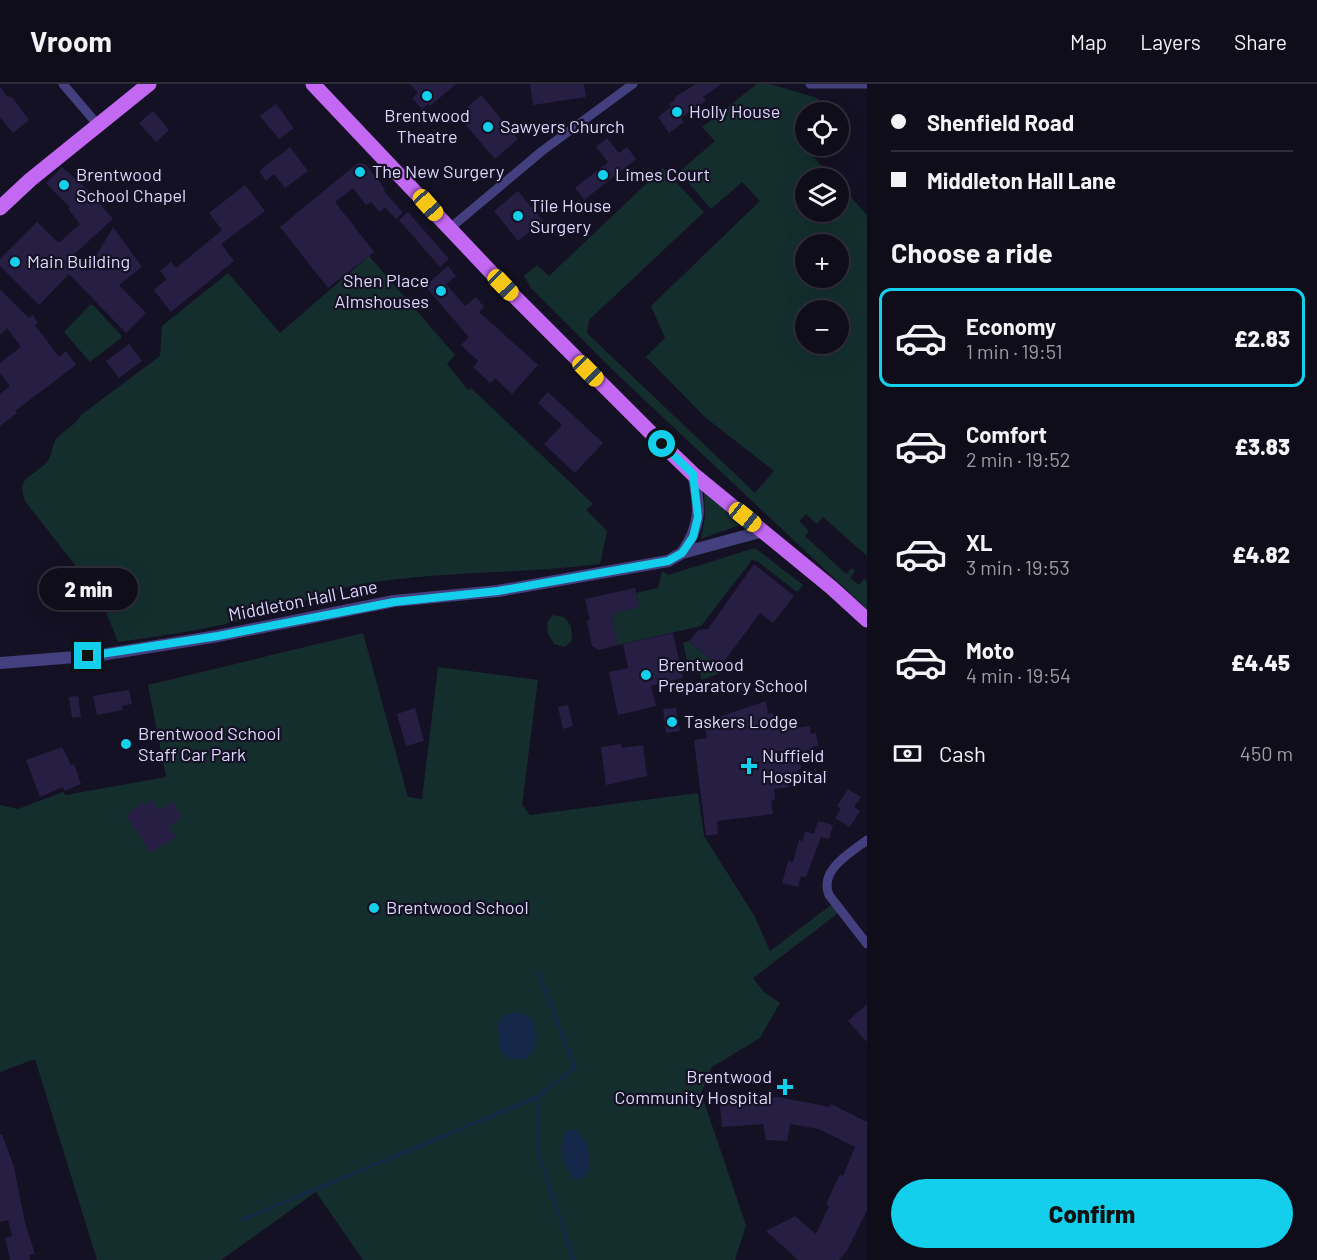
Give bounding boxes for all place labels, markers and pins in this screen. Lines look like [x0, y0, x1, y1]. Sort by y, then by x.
marker: Brentwood Theatre [420, 89, 434, 103]
place label: Holly House [689, 100, 780, 122]
place label: Brentwood Theatre [384, 104, 470, 147]
marker: Holly House [670, 105, 684, 119]
place label: Sawyers Church [500, 115, 625, 137]
marker: Sawyers Church [481, 120, 495, 134]
place label: The New Surgery [372, 160, 504, 182]
place label: Brentwood School Chapel [76, 163, 186, 206]
place label: Limes Court [615, 163, 710, 185]
marker: The New Surgery [353, 165, 367, 179]
marker: Limes Court [596, 168, 610, 182]
marker: Brentwood School Chapel [57, 178, 71, 192]
place label: Tile House Surgery [530, 194, 611, 237]
marker: Tile House Surgery [511, 209, 525, 223]
place label: Main Building [27, 250, 130, 272]
marker: Main Building [8, 255, 22, 269]
place label: Shen Place Almshouses [335, 269, 429, 312]
marker: Shen Place Almshouses [434, 284, 448, 298]
place label: Brentwood Preparatory School [658, 653, 808, 696]
marker: Brentwood Preparatory School [639, 668, 653, 682]
place label: Taskers Lodge [684, 710, 798, 732]
marker: Taskers Lodge [665, 715, 679, 729]
place label: Brentwood School Staff Car Park [138, 722, 281, 765]
marker: Brentwood School Staff Car Park [119, 737, 133, 751]
place label: Nuffield Hospital [762, 744, 827, 787]
marker: Nuffield Hospital [740, 757, 758, 775]
place label: Brentwood School [386, 896, 529, 918]
marker: Brentwood School [367, 901, 381, 915]
place label: Brentwood Community Hospital [614, 1065, 772, 1108]
marker: Brentwood Community Hospital [776, 1078, 794, 1096]

